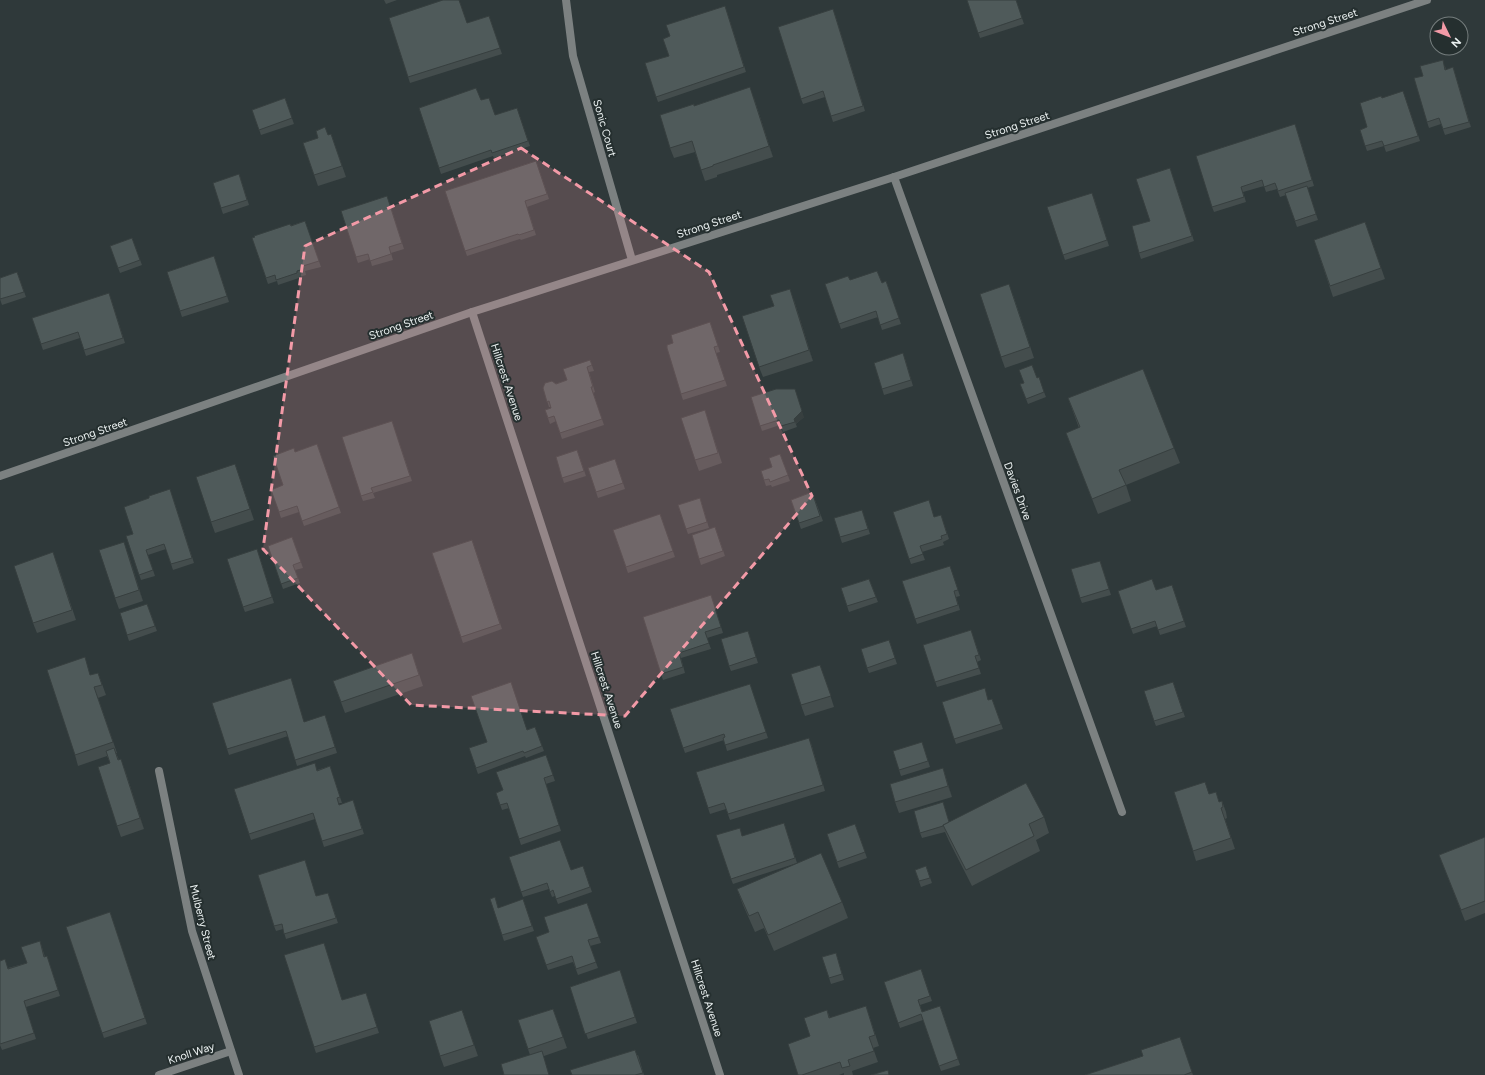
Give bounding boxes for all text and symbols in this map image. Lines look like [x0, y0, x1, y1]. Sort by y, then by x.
street label: Strong Street [1291, 6, 1359, 39]
north arrow [1429, 16, 1469, 56]
text: N [1448, 35, 1464, 50]
street label: Sonic Court [590, 98, 619, 158]
street label: Strong Street [983, 109, 1051, 142]
street label: Strong Street [675, 208, 743, 241]
street label: Strong Street [367, 308, 435, 343]
street label: Hillcrest Avenue [488, 342, 525, 422]
street label: Strong Street [61, 415, 129, 450]
street label: Davies Drive [1001, 460, 1034, 522]
street label: Hillcrest Avenue [588, 650, 625, 730]
street label: Mulberry Street [187, 883, 218, 961]
street label: Hillcrest Avenue [688, 958, 725, 1038]
street label: Knoll Way [166, 1040, 216, 1067]

